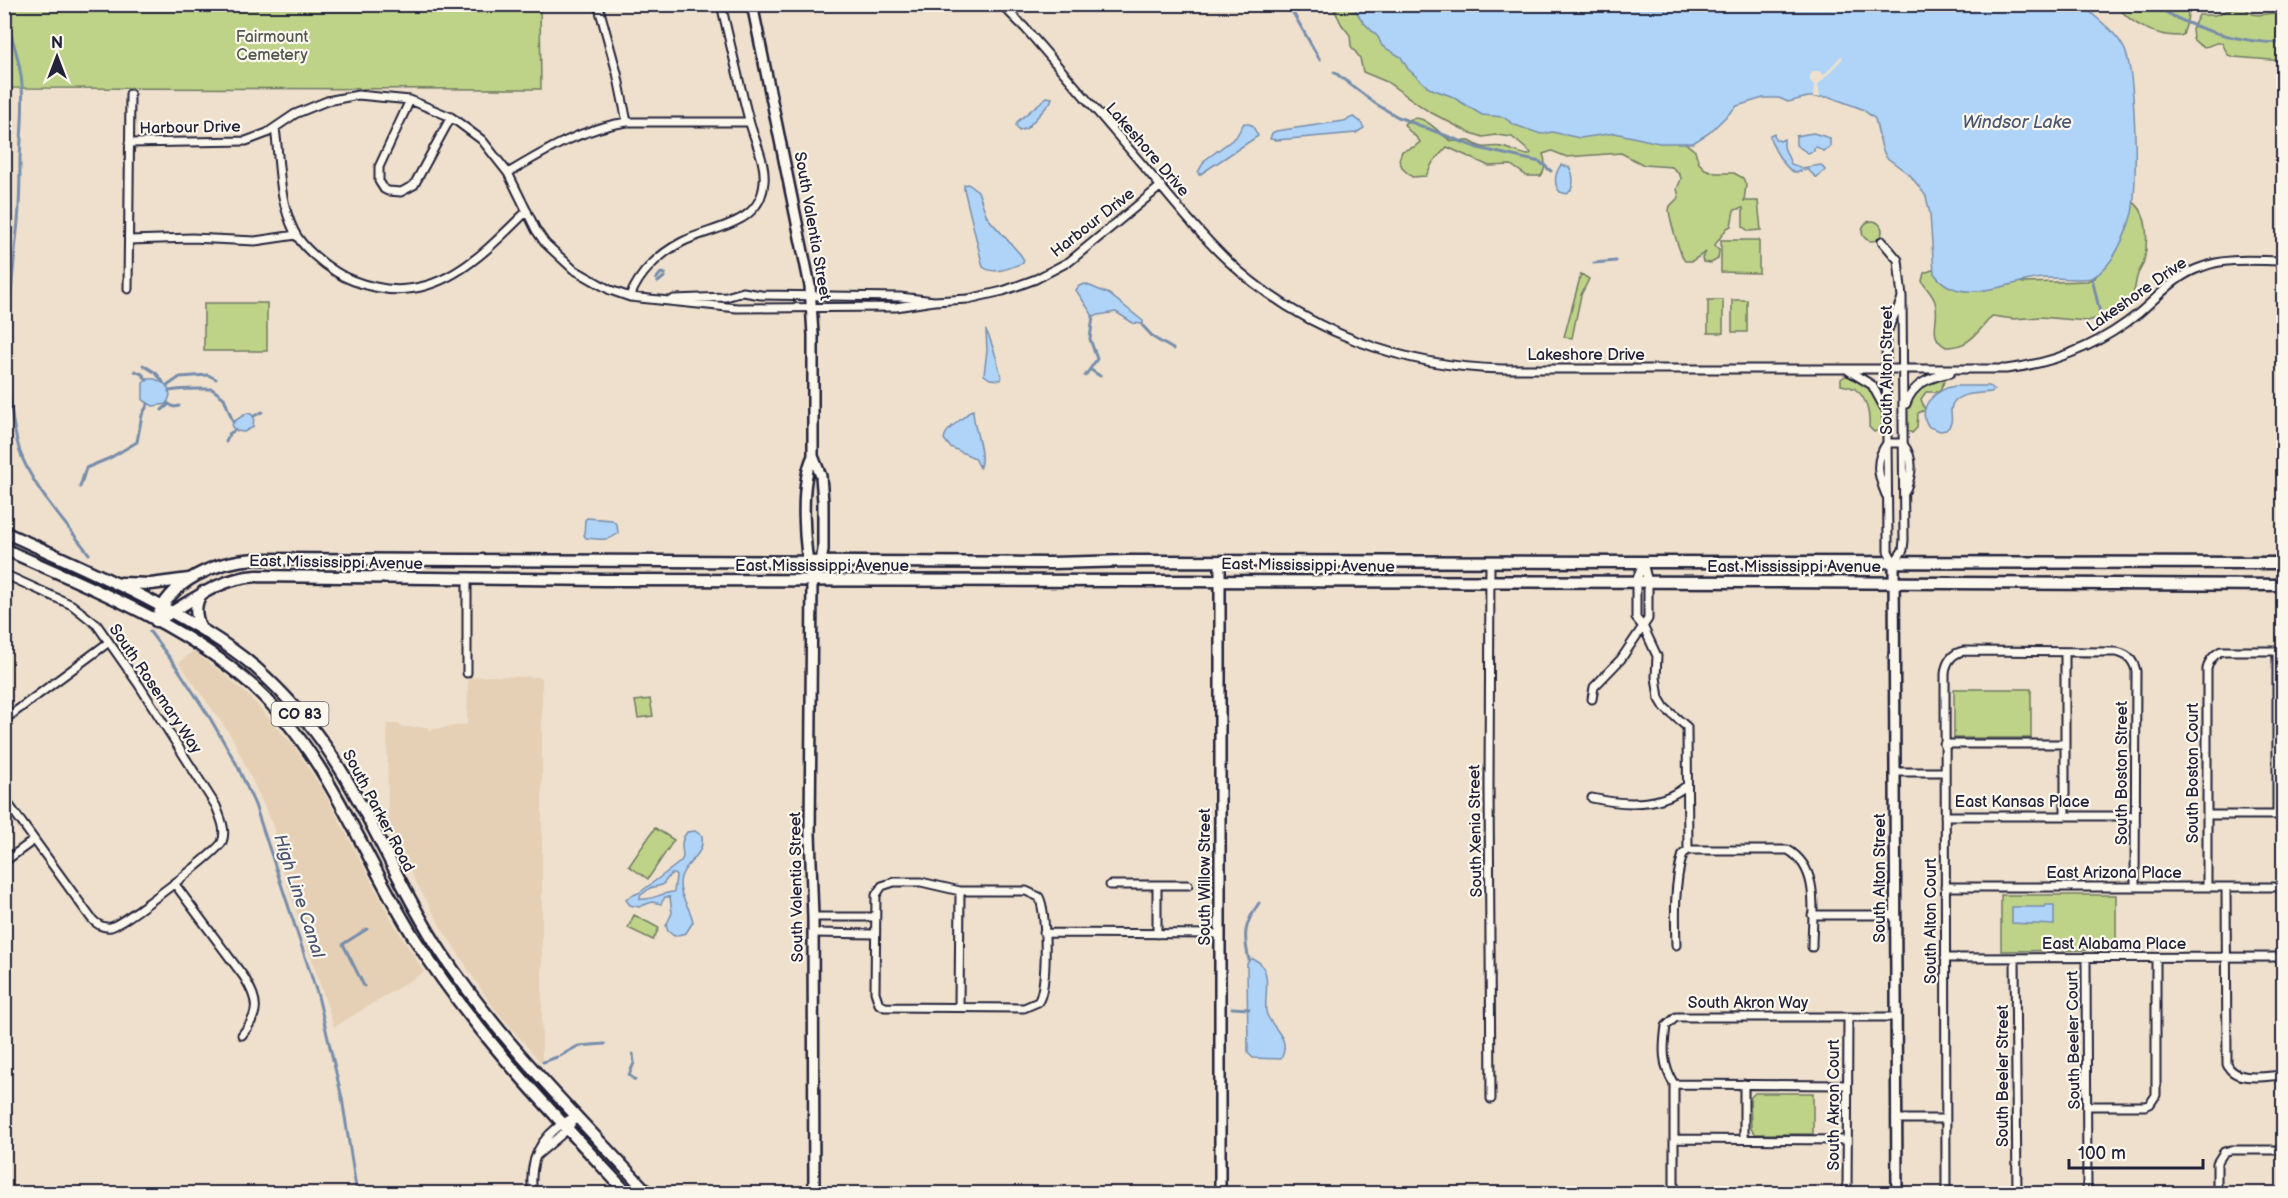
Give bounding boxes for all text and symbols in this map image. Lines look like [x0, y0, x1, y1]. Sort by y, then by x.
north arrow [27, 27, 87, 87]
park label: Fairmount Cemetery [236, 28, 308, 65]
text: N [51, 34, 63, 53]
street label: Lakeshore Drive [1101, 99, 1193, 201]
water label: Windsor Lake [1962, 112, 2072, 133]
street label: Harbour Drive [139, 118, 241, 138]
street label: South Valentia Street [790, 150, 834, 302]
street label: Harbour Drive [1047, 184, 1139, 262]
street label: Lakeshore Drive [2083, 253, 2191, 337]
street label: South Alton Street [1878, 305, 1897, 435]
street label: Lakeshore Drive [1527, 346, 1645, 365]
street label: East Mississippi Avenue [249, 552, 424, 574]
street label: East Mississippi Avenue [1221, 555, 1396, 577]
street label: East Mississippi Avenue [735, 557, 909, 576]
street label: East Mississippi Avenue [1707, 558, 1881, 577]
street label: South Rosemary Way [105, 621, 206, 758]
street label: South Boston Street [2113, 701, 2132, 845]
road number: CO 83 [272, 702, 328, 726]
street label: South Boston Court [2184, 703, 2203, 843]
street label: South Parker Road [338, 747, 418, 875]
street label: South Xenia Street [1465, 764, 1487, 898]
street label: East Kansas Place [1955, 793, 2090, 812]
street label: South Willow Street [1196, 808, 1215, 946]
street label: South Valentia Street [786, 812, 808, 962]
street label: South Alton Street [1871, 813, 1890, 943]
water label: High Line Canal [269, 832, 329, 961]
street label: South Alton Court [1922, 858, 1941, 984]
street label: East Arizona Place [2046, 864, 2182, 883]
street label: East Alabama Place [2042, 935, 2187, 954]
street label: South Beeler Court [2063, 970, 2085, 1109]
street label: South Akron Way [1688, 994, 1809, 1013]
street label: South Beeler Street [1994, 1005, 2013, 1147]
street label: South Akron Court [1825, 1039, 1844, 1171]
scale bar [2069, 1132, 2202, 1170]
text: 100 m [2078, 1143, 2126, 1164]

